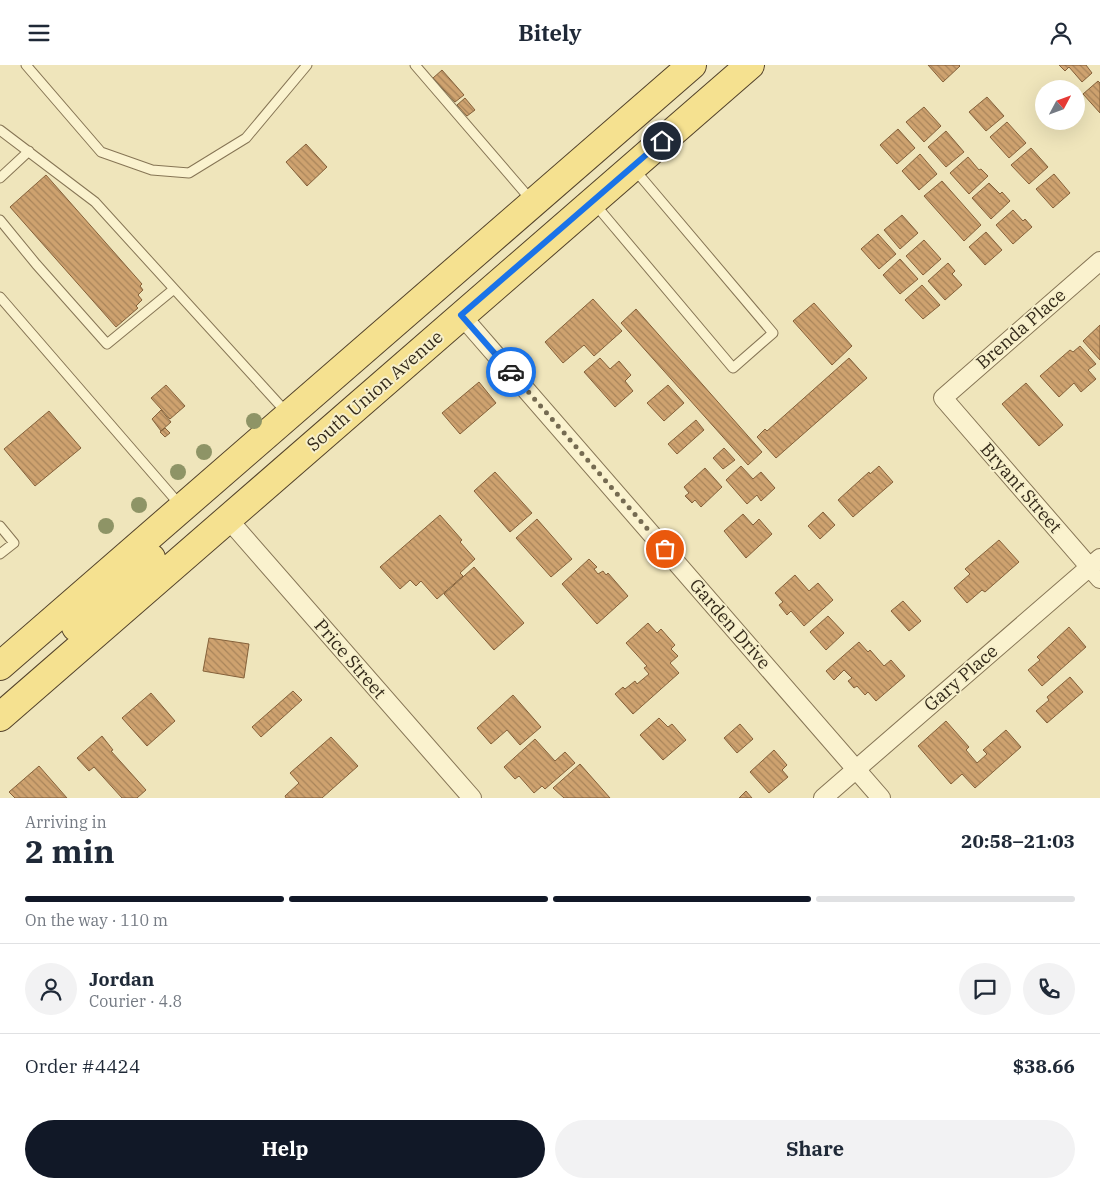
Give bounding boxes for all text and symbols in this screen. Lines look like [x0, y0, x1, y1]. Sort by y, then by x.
text: Bitely [518, 18, 582, 47]
icon: menu [25, 19, 53, 47]
icon: person [1047, 19, 1075, 47]
north arrow [1035, 80, 1085, 130]
map controls [1035, 80, 1085, 130]
pin [641, 120, 683, 162]
icon: home [648, 127, 676, 155]
street label: Brenda Place [971, 283, 1070, 374]
street label: South Union Avenue [302, 325, 448, 456]
courier [486, 347, 536, 397]
icon: car [497, 358, 525, 386]
street label: Bryant Street [976, 438, 1067, 538]
pin [644, 528, 686, 570]
icon: bag [651, 535, 679, 563]
street label: Garden Drive [685, 574, 776, 674]
street label: Price Street [309, 614, 391, 703]
street label: Gary Place [919, 639, 1002, 716]
text: Arriving in [25, 812, 107, 832]
text: 20:58–21:03 [961, 829, 1075, 853]
text: 2 min [25, 830, 115, 872]
text: On the way · 110 m [25, 910, 168, 930]
button: person [25, 963, 77, 1015]
button: chat [959, 963, 1011, 1015]
button: phone [1023, 963, 1075, 1015]
text: Jordan [89, 967, 154, 991]
text: Courier · 4.8 [89, 991, 182, 1011]
text: Order #4424 [25, 1054, 140, 1078]
text: $38.66 [1013, 1054, 1075, 1078]
button: Help [25, 1120, 545, 1178]
button: Share [555, 1120, 1075, 1178]

